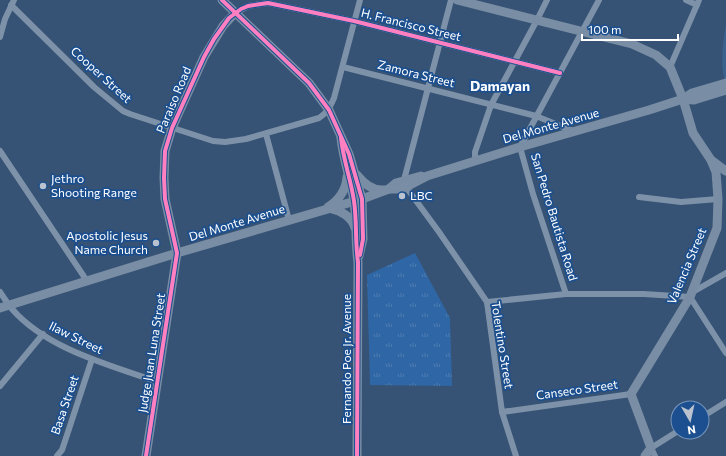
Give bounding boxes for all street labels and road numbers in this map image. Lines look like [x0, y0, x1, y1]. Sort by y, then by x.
street label: H. Francisco Street [360, 5, 463, 43]
street label: Cooper Street [68, 43, 135, 105]
street label: Zamora Street [376, 57, 456, 89]
street label: Paraiso Road [153, 64, 193, 135]
street label: Del Monte Avenue [501, 105, 600, 145]
street label: San Pedro Bautista Road [529, 151, 581, 282]
street label: Del Monte Avenue [187, 201, 286, 243]
street label: Valencia Street [664, 225, 709, 306]
street label: Judge Juan Luna Street [135, 292, 168, 414]
street label: Fernando Poe Jr. Avenue [339, 294, 354, 424]
street label: Tolentino Street [489, 300, 517, 390]
street label: Ilaw Street [47, 318, 106, 356]
street label: Basa Street [47, 373, 81, 436]
street label: Canseco Street [535, 376, 619, 402]

